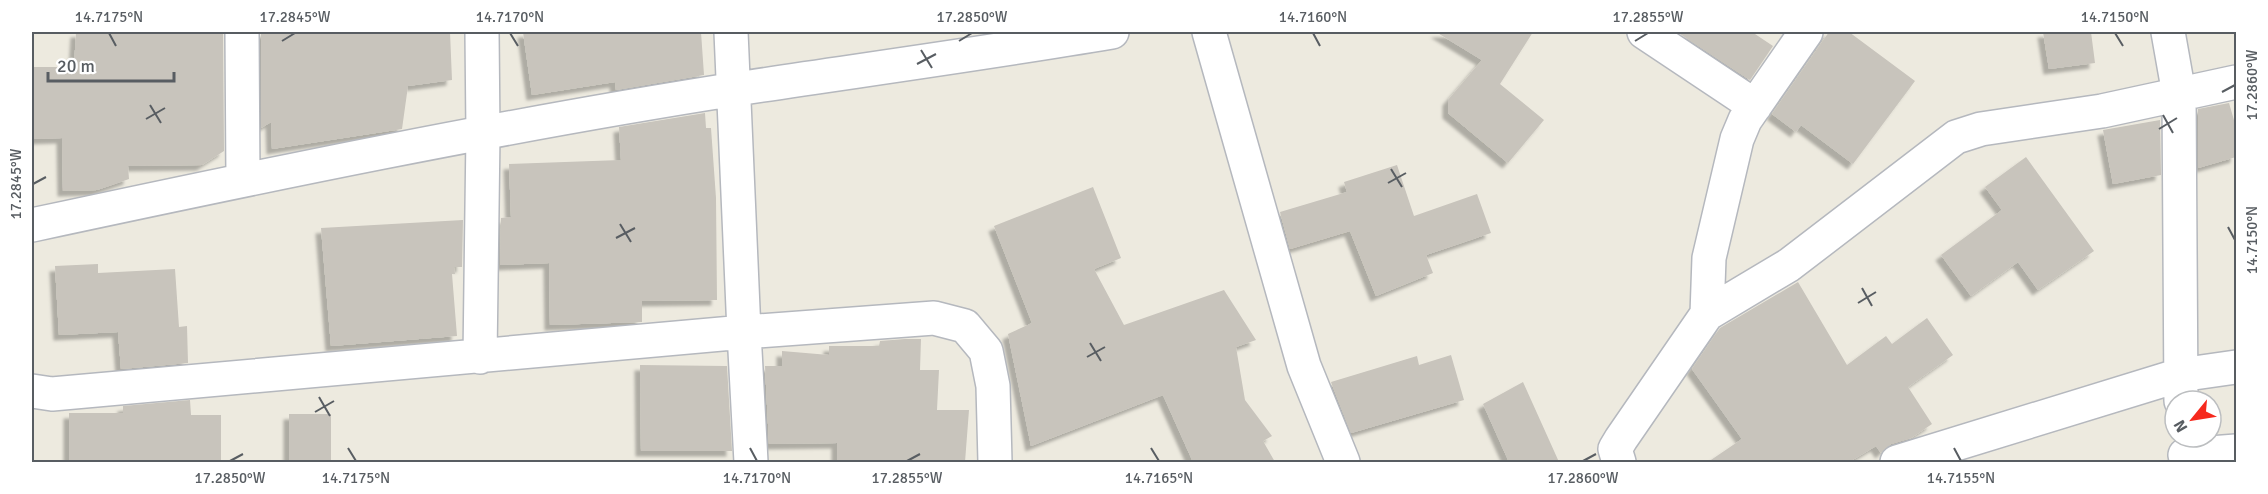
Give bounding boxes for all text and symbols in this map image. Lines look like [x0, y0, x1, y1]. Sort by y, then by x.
text: 14.7175°N [75, 8, 143, 26]
text: 17.2845°W [260, 8, 331, 26]
text: 14.7170°N [476, 8, 544, 26]
text: 17.2850°W [937, 8, 1008, 26]
text: 14.7160°N [1279, 8, 1347, 26]
text: 17.2855°W [1613, 8, 1684, 26]
text: 14.7150°N [2081, 8, 2149, 26]
scale bar [48, 45, 174, 83]
text: 17.2860°W [2243, 49, 2261, 120]
text: 20 m [57, 55, 95, 77]
text: 17.2845°W [7, 148, 25, 219]
text: 14.7150°N [2243, 206, 2261, 274]
north arrow [2163, 389, 2223, 449]
text: N [2169, 416, 2192, 436]
text: 17.2850°W [195, 469, 266, 487]
text: 14.7175°N [322, 469, 390, 487]
text: 14.7170°N [723, 469, 791, 487]
text: 17.2855°W [872, 469, 943, 487]
text: 14.7165°N [1125, 469, 1193, 487]
text: 17.2860°W [1548, 469, 1619, 487]
text: 14.7155°N [1927, 469, 1995, 487]

